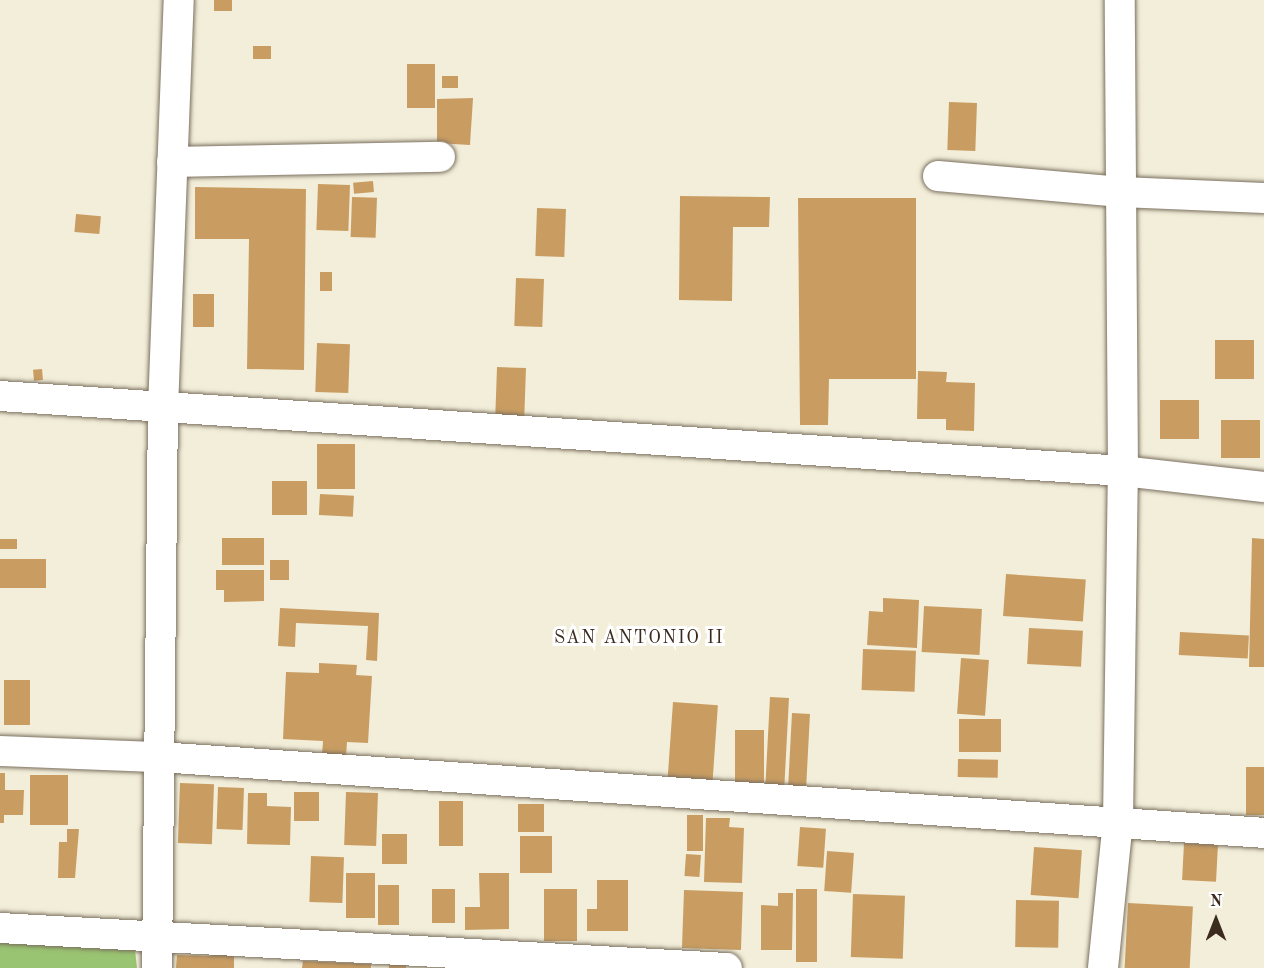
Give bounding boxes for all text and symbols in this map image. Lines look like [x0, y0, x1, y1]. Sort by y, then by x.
district label: SAN ANTONIO II [554, 627, 724, 649]
north arrow [1186, 890, 1246, 950]
text: N [1210, 894, 1222, 910]

